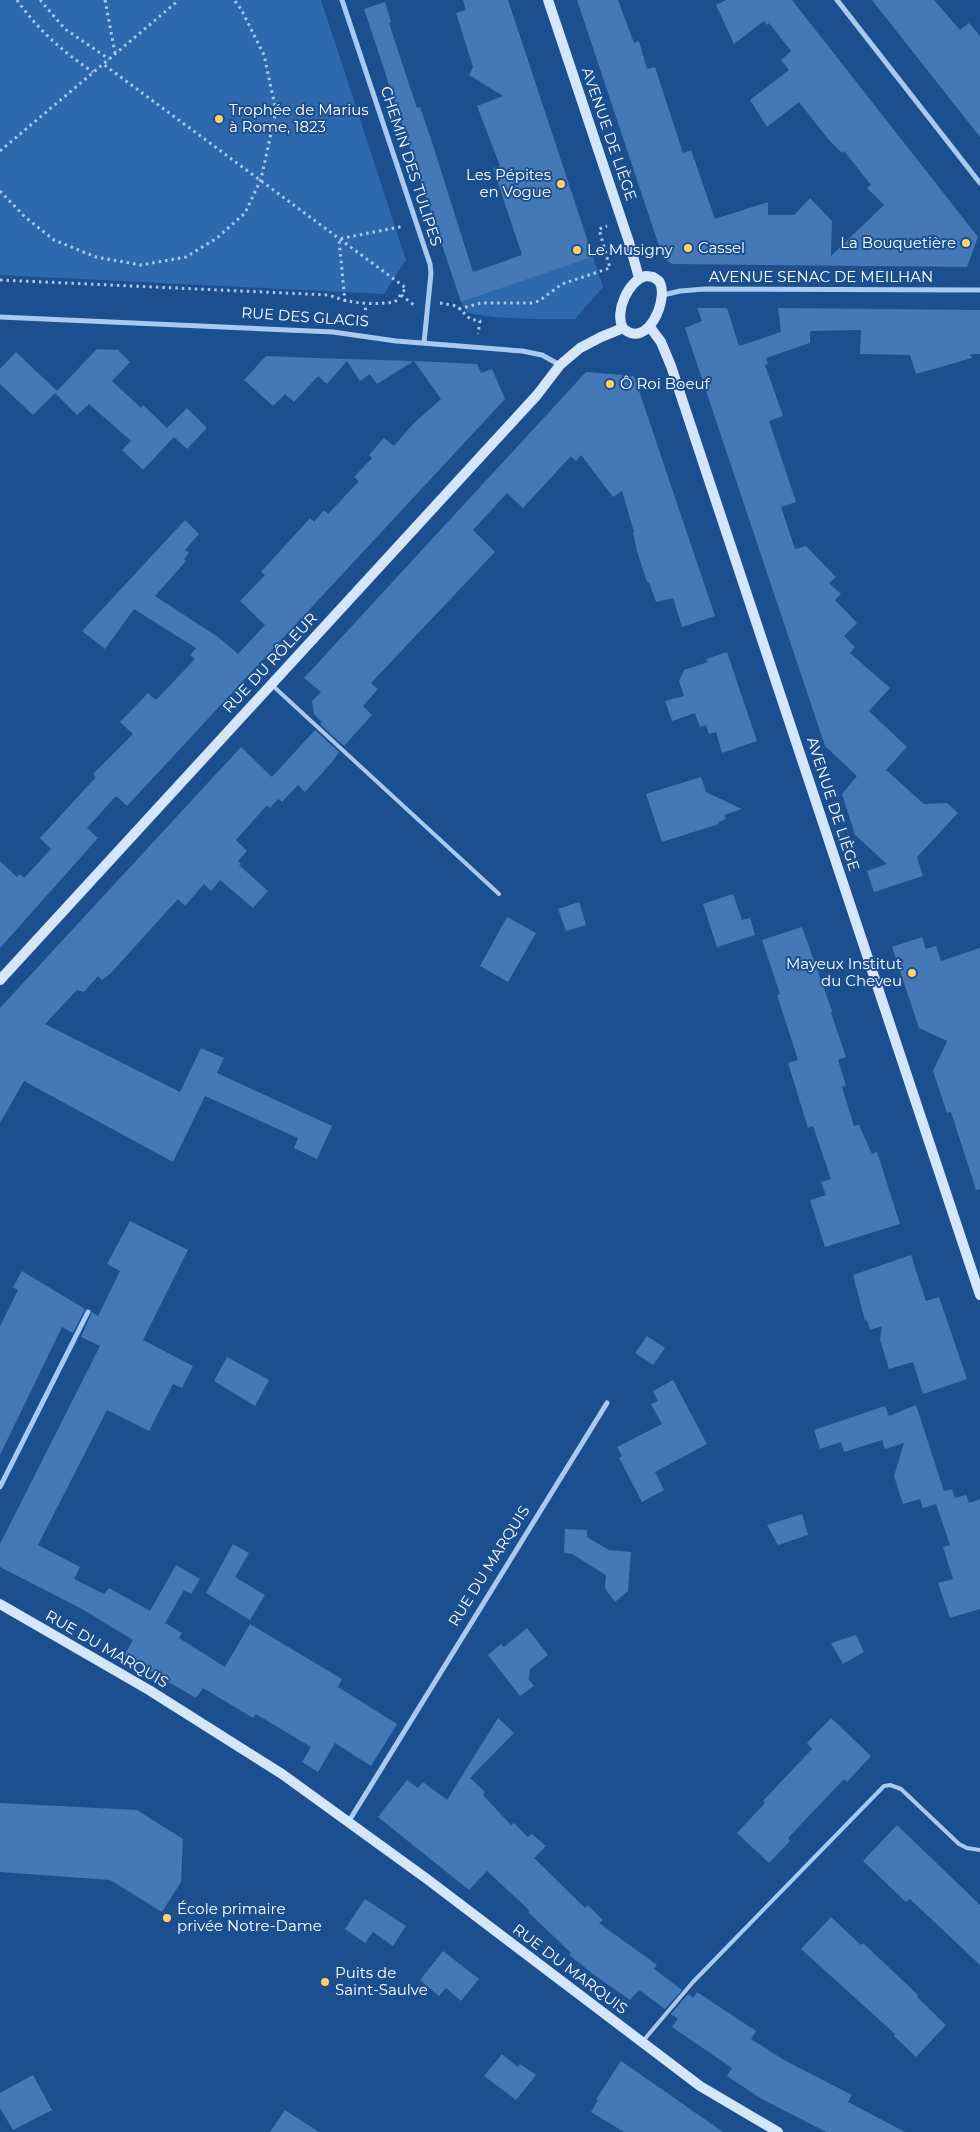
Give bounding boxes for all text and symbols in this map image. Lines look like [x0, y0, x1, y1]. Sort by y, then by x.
street label: AVENUE DE LIÈGE [578, 65, 641, 203]
street label: CHEMIN DES TULIPES [377, 84, 446, 248]
place label: Trophée de Marius à Rome, 1823 [229, 100, 369, 136]
marker: Trophée de Marius à Rome, 1823 [213, 113, 225, 125]
place label: Les Pépites en Vogue [466, 165, 551, 201]
marker: Les Pépites en Vogue [555, 178, 567, 190]
place label: La Bouquetière [840, 233, 956, 252]
marker: La Bouquetière [960, 237, 972, 249]
place label: Cassel [698, 238, 745, 257]
place label: Le Musigny [587, 240, 674, 259]
marker: Cassel [682, 242, 694, 254]
marker: Le Musigny [571, 244, 583, 256]
street label: AVENUE SENAC DE MEILHAN [709, 267, 933, 286]
street label: RUE DES GLACIS [241, 303, 369, 330]
place label: Ô Roi Boeuf [620, 374, 711, 393]
marker: Ô Roi Boeuf [604, 378, 616, 390]
street label: RUE DU RÔLEUR [218, 609, 321, 717]
street label: AVENUE DE LIÈGE [803, 734, 864, 873]
place label: Mayeux Institut du Cheveu [786, 954, 902, 990]
marker: Mayeux Institut du Cheveu [906, 967, 918, 979]
street label: RUE DU MARQUIS [444, 1502, 533, 1630]
street label: RUE DU MARQUIS [42, 1606, 172, 1692]
place label: École primaire privée Notre-Dame [177, 1899, 322, 1935]
marker: École primaire privée Notre-Dame [161, 1912, 173, 1924]
street label: RUE DU MARQUIS [509, 1919, 632, 2018]
place label: Puits de Saint-Saulve [335, 1963, 428, 1999]
marker: Puits de Saint-Saulve [319, 1976, 331, 1988]

